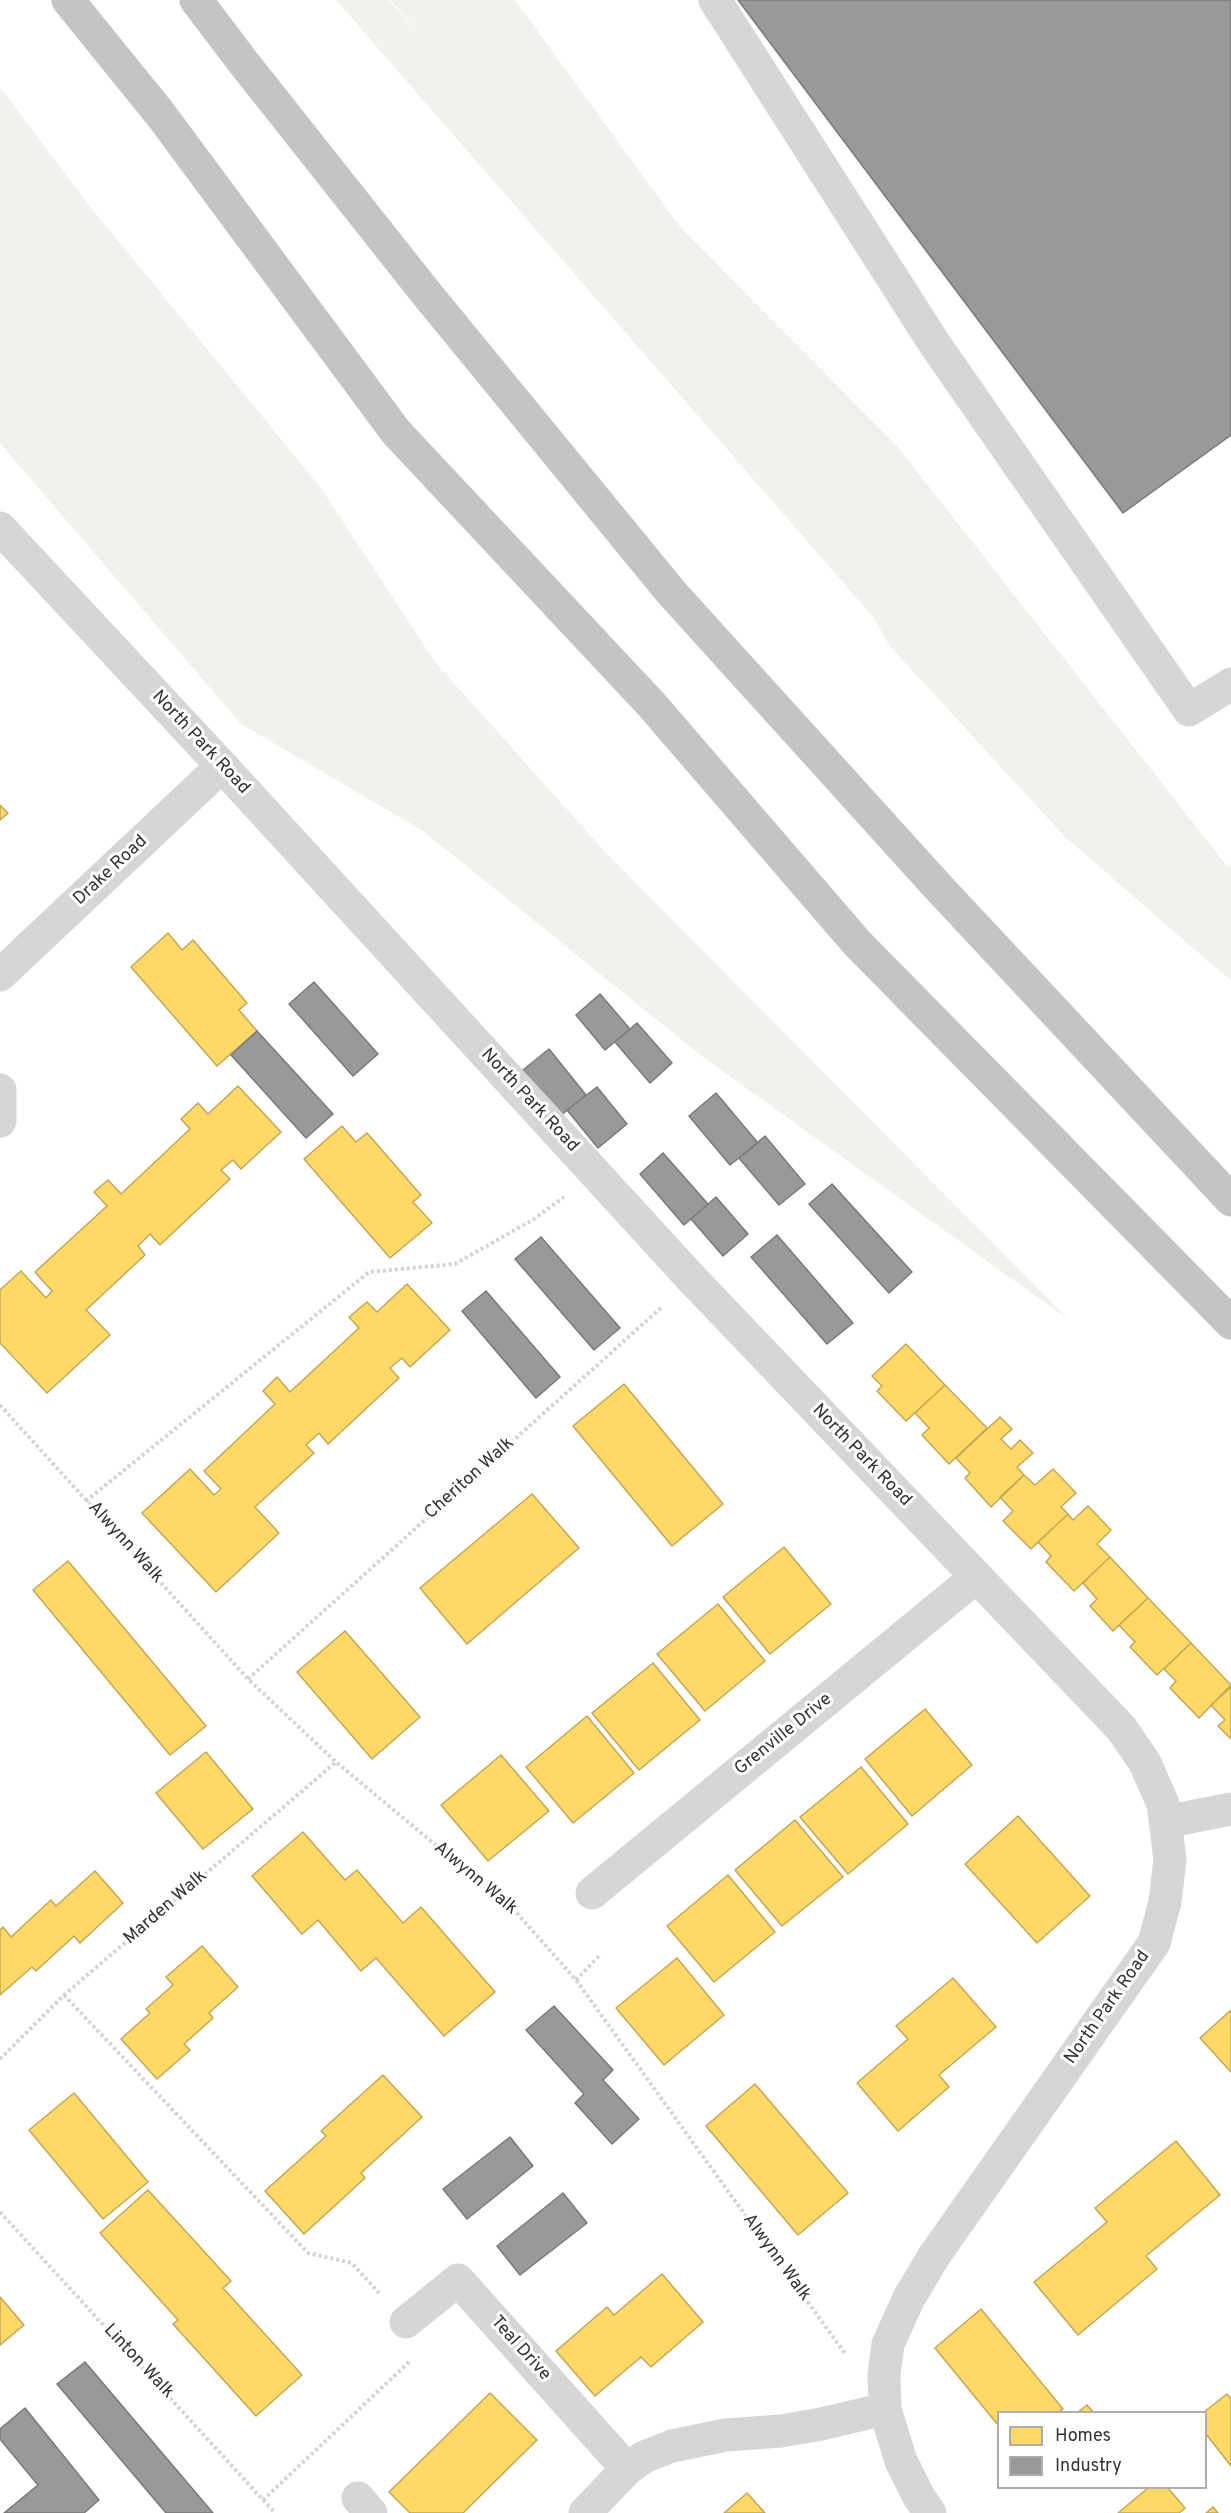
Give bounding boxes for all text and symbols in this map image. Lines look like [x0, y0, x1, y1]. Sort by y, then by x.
street label: North Park Road [146, 687, 254, 799]
street label: Drake Road [70, 831, 152, 911]
street label: North Park Road [475, 1045, 583, 1157]
street label: North Park Road [807, 1400, 915, 1512]
street label: Cheriton Walk [421, 1433, 519, 1525]
street label: Alwynn Walk [83, 1498, 167, 1588]
street label: Grenville Drive [731, 1689, 837, 1781]
street label: Alwynn Walk [429, 1838, 521, 1920]
street label: Marden Walk [120, 1866, 212, 1950]
street label: North Park Road [1061, 1947, 1155, 2069]
street label: Alwynn Walk [737, 2210, 815, 2306]
street label: Teal Drive [485, 2312, 555, 2386]
street label: Linton Walk [98, 2320, 178, 2404]
legend [997, 2411, 1207, 2489]
text: Homes [1055, 2425, 1111, 2448]
text: Industry [1055, 2455, 1122, 2478]

